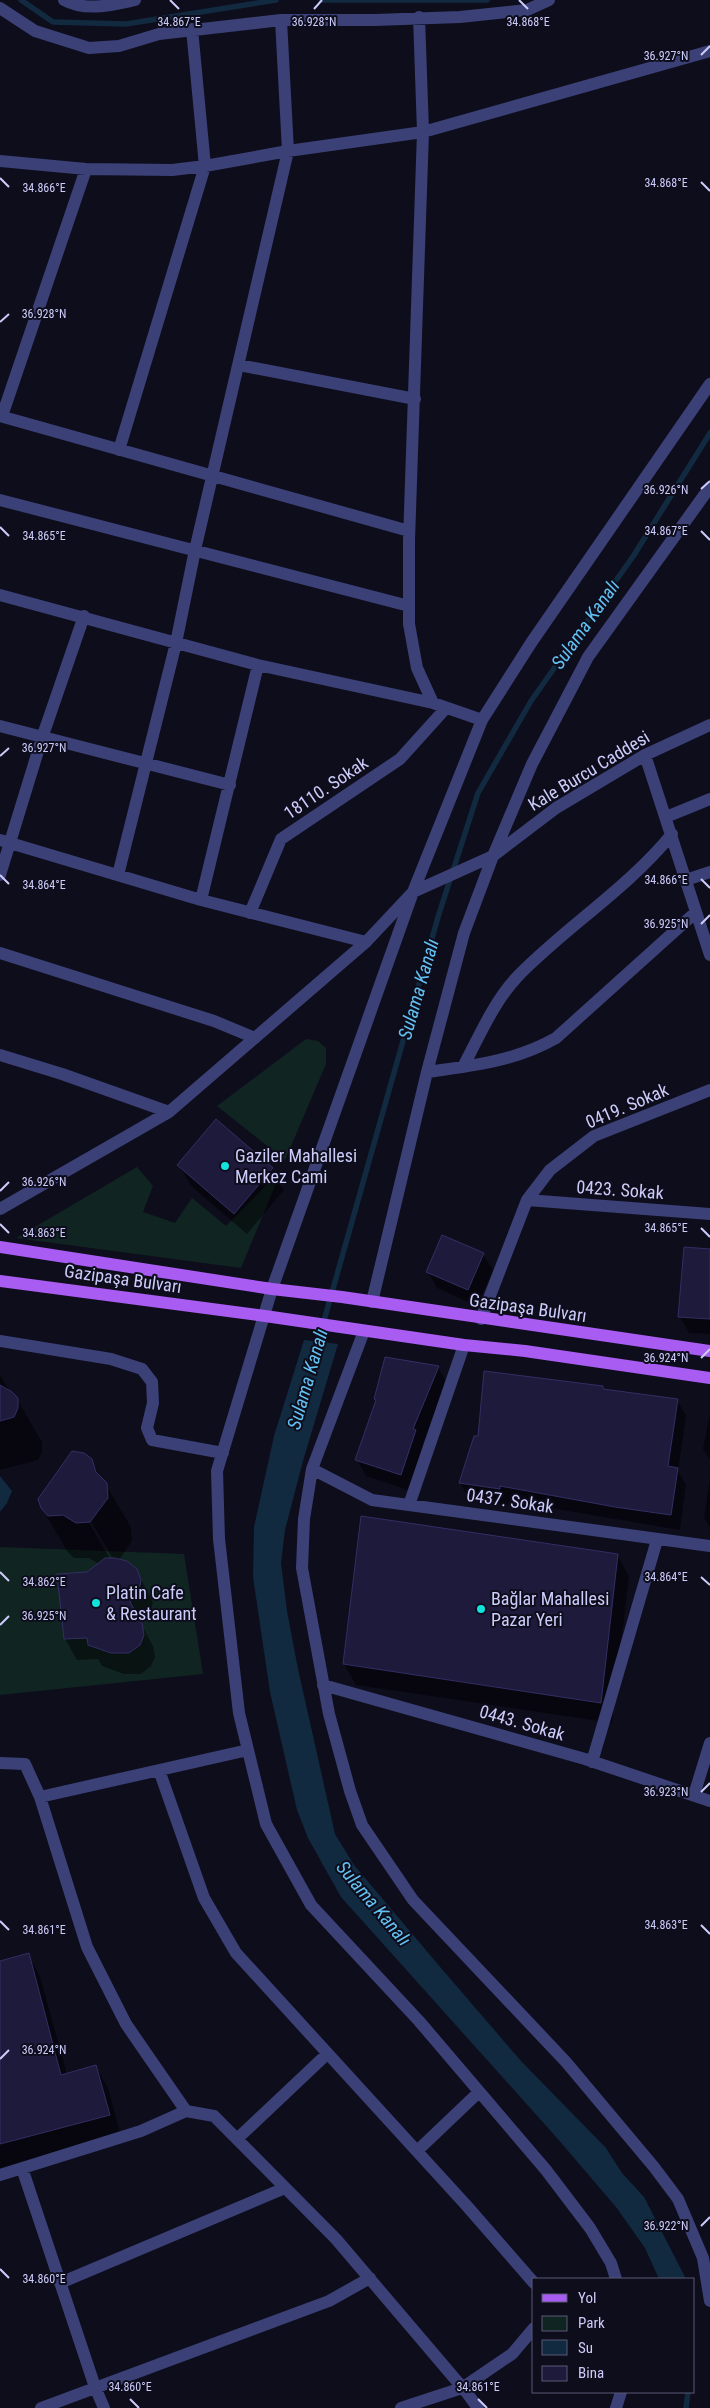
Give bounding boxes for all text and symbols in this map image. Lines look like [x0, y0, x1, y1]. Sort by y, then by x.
text: 34.867°E [157, 15, 201, 29]
text: 36.928°N [292, 15, 336, 29]
text: 34.868°E [506, 15, 550, 29]
text: 36.927°N [644, 49, 688, 63]
text: 34.868°E [644, 176, 688, 190]
text: 34.866°E [22, 181, 66, 195]
text: 36.928°N [22, 307, 66, 321]
text: 36.926°N [644, 483, 688, 497]
text: 34.867°E [644, 524, 688, 538]
text: 34.865°E [22, 529, 66, 543]
water label: Sulama Kanalı [546, 575, 625, 673]
street label: Kale Burcu Caddesi [524, 726, 653, 815]
text: 36.927°N [22, 741, 66, 755]
street label: 18110. Sokak [280, 752, 372, 823]
text: 34.866°E [644, 873, 688, 887]
text: 34.864°E [22, 878, 66, 892]
text: 36.925°N [644, 917, 688, 931]
water label: Sulama Kanalı [393, 936, 444, 1042]
street label: 0419. Sokak [582, 1079, 671, 1132]
place label: Gaziler Mahallesi Merkez Cami [235, 1145, 357, 1187]
marker: Gaziler Mahallesi Merkez Cami [219, 1160, 231, 1172]
text: 36.926°N [22, 1175, 66, 1189]
street label: 0423. Sokak [576, 1176, 664, 1203]
text: 34.865°E [644, 1221, 688, 1235]
text: 34.863°E [22, 1226, 66, 1240]
street label: Gazipaşa Bulvarı [63, 1260, 183, 1297]
street label: Gazipaşa Bulvarı [468, 1289, 588, 1326]
water label: Sulama Kanalı [282, 1326, 333, 1432]
text: 36.924°N [644, 1351, 688, 1365]
street label: 0437. Sokak [465, 1484, 555, 1517]
text: 34.864°E [644, 1570, 688, 1584]
text: 34.862°E [22, 1575, 66, 1589]
place label: Platin Cafe & Restaurant [106, 1582, 197, 1624]
place label: Bağlar Mahallesi Pazar Yeri [491, 1588, 609, 1630]
marker: Platin Cafe & Restaurant [90, 1597, 102, 1609]
marker: Bağlar Mahallesi Pazar Yeri [475, 1603, 487, 1615]
text: 36.925°N [22, 1609, 66, 1623]
street label: 0443. Sokak [477, 1700, 567, 1745]
text: 36.923°N [644, 1785, 688, 1799]
water label: Sulama Kanalı [331, 1856, 416, 1950]
text: 34.863°E [644, 1918, 688, 1932]
text: 34.861°E [22, 1923, 66, 1937]
text: 36.924°N [22, 2043, 66, 2057]
text: 36.922°N [644, 2219, 688, 2233]
text: 34.860°E [22, 2272, 66, 2286]
legend [532, 2278, 695, 2393]
text: Yol [578, 2289, 596, 2307]
text: Park [578, 2314, 605, 2332]
text: Su [578, 2339, 593, 2357]
text: Bina [578, 2364, 604, 2382]
text: 34.860°E [108, 2380, 152, 2394]
text: 34.861°E [456, 2380, 500, 2394]

